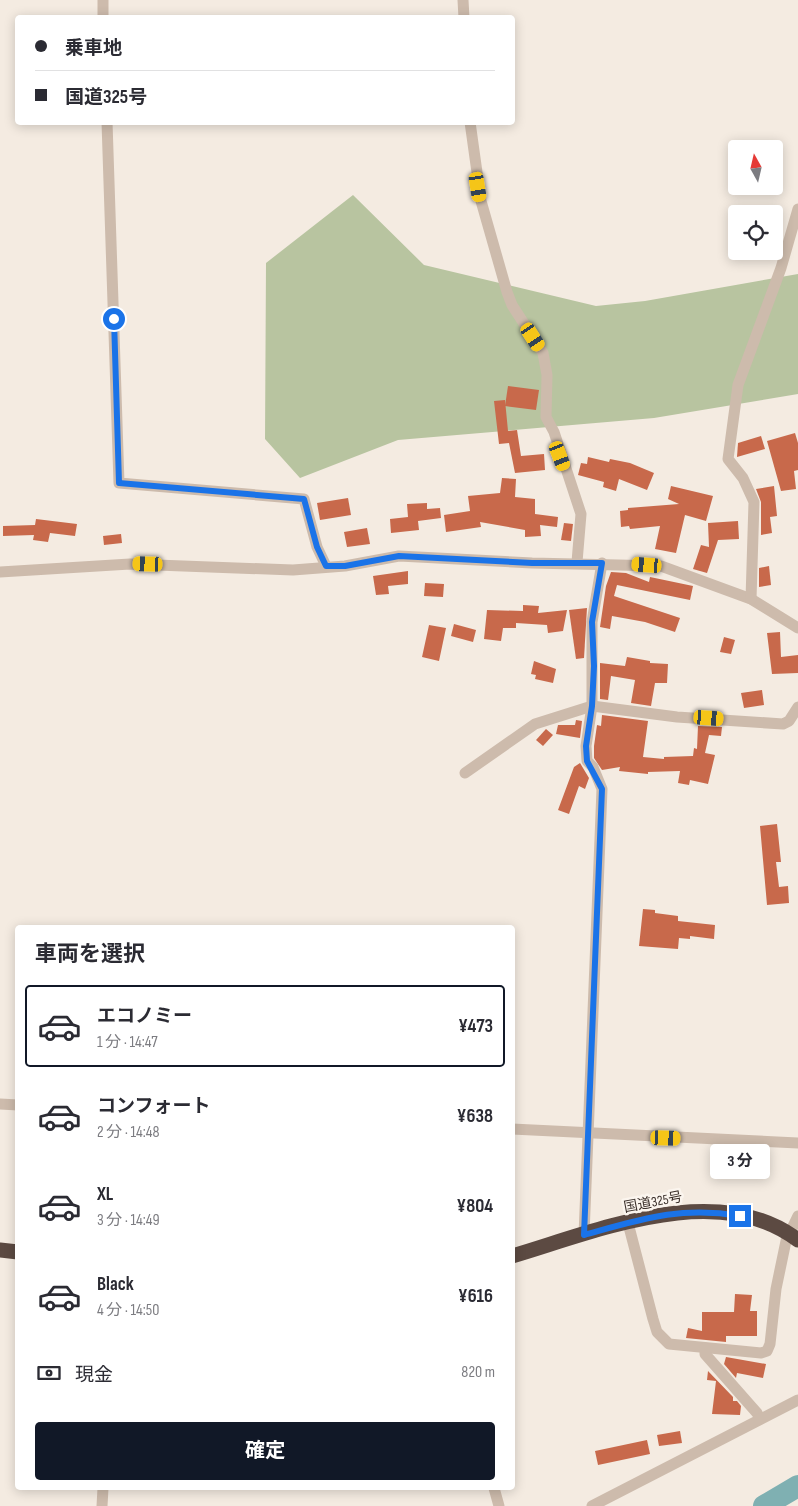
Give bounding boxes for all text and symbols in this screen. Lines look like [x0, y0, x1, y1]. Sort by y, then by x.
text: 乗車地 [65, 37, 122, 60]
text: 国道325号 [65, 86, 147, 109]
north arrow [728, 140, 782, 195]
map controls [728, 140, 783, 260]
car [468, 171, 487, 203]
button: locate [728, 205, 783, 260]
route start [103, 308, 125, 330]
car [518, 320, 547, 354]
car [547, 439, 572, 473]
car [132, 556, 163, 572]
car [631, 556, 662, 574]
car [693, 709, 724, 727]
text: 車両を選択 [35, 941, 145, 968]
icon: car [37, 1004, 82, 1049]
text: エコノミー [97, 1005, 192, 1028]
text: ¥473 [458, 1015, 493, 1038]
text: 1 分 · 14:47 [97, 1033, 158, 1052]
icon: car [37, 1094, 82, 1139]
text: コンフォート [97, 1095, 210, 1118]
text: ¥638 [457, 1105, 493, 1128]
text: 2 分 · 14:48 [97, 1123, 159, 1142]
car [650, 1130, 681, 1146]
callout: 3 分 [710, 1144, 770, 1178]
text: 3 分 [727, 1152, 753, 1171]
text: XL [97, 1183, 113, 1206]
icon: car [37, 1184, 82, 1229]
street label: 国道325号 [622, 1188, 684, 1216]
text: ¥804 [456, 1195, 493, 1218]
route end [729, 1205, 751, 1227]
text: 3 分 · 14:49 [97, 1211, 160, 1230]
text: Black [97, 1273, 134, 1296]
icon: car [37, 1274, 82, 1319]
text: ¥616 [458, 1285, 493, 1308]
text: 4 分 · 14:50 [97, 1301, 159, 1320]
icon: cash [35, 1359, 63, 1387]
text: 820 m [461, 1363, 495, 1382]
text: 現金 [75, 1364, 113, 1387]
button: 確定 [35, 1422, 495, 1480]

